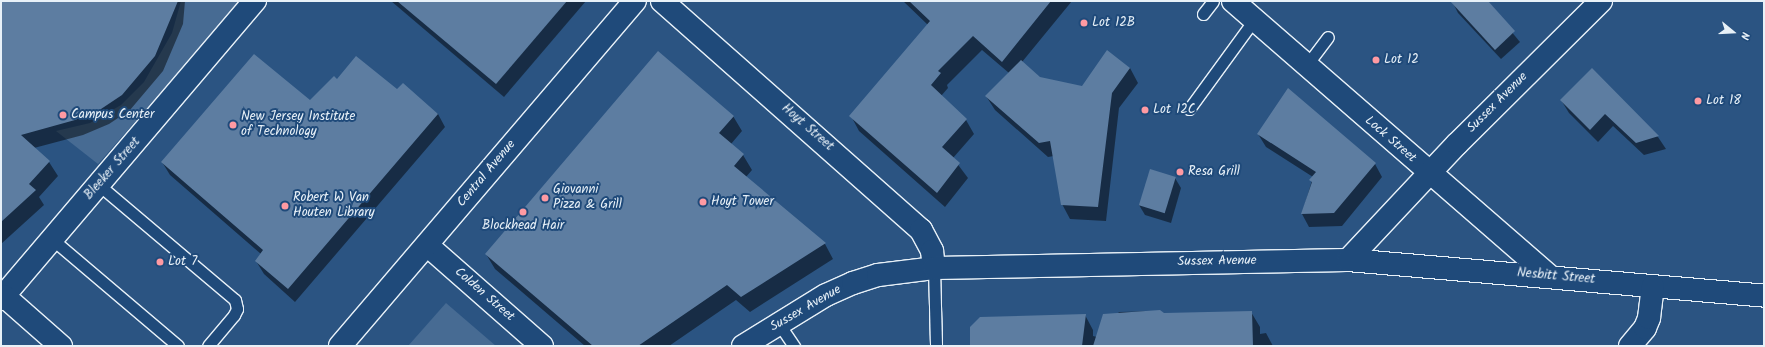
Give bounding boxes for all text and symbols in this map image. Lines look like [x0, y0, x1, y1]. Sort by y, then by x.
north arrow [1713, 12, 1753, 52]
place label: Lot 12B [1092, 15, 1135, 31]
marker: Lot 12B [1079, 18, 1089, 28]
text: N [1735, 30, 1754, 42]
place label: Lot 12 [1384, 52, 1419, 68]
marker: Lot 12 [1371, 55, 1381, 65]
street label: Sussex Avenue [1465, 70, 1531, 136]
place label: Lot 18 [1706, 93, 1741, 109]
marker: Lot 18 [1693, 96, 1703, 106]
street label: Hoyt Street [778, 101, 836, 155]
place label: Lot 12C [1153, 102, 1196, 118]
marker: Lot 12C [1140, 105, 1150, 115]
place label: Campus Center [71, 107, 154, 123]
marker: Campus Center [58, 110, 68, 120]
place label: New Jersey Institute of Technology [241, 110, 355, 141]
street label: Lock Street [1361, 113, 1419, 167]
marker: New Jersey Institute of Technology [228, 120, 238, 130]
street label: Bleeker Street [82, 135, 144, 203]
street label: Central Avenue [454, 137, 520, 211]
place label: Resa Grill [1188, 164, 1240, 180]
marker: Resa Grill [1175, 167, 1185, 177]
place label: Giovanni Pizza & Grill [553, 183, 622, 214]
place label: Robert W Van Houten Library [293, 191, 375, 222]
marker: Giovanni Pizza & Grill [540, 193, 550, 203]
place label: Hoyt Tower [711, 194, 774, 210]
marker: Hoyt Tower [698, 197, 708, 207]
marker: Robert W Van Houten Library [280, 201, 290, 211]
marker: Blockhead Hair [518, 207, 528, 217]
place label: Blockhead Hair [482, 218, 564, 234]
place label: Lot 7 [168, 254, 197, 270]
street label: Sussex Avenue [1177, 254, 1257, 270]
marker: Lot 7 [155, 257, 165, 267]
street label: Colden Street [451, 265, 517, 325]
street label: Nesbitt Street [1516, 266, 1596, 288]
street label: Sussex Avenue [768, 282, 844, 336]

